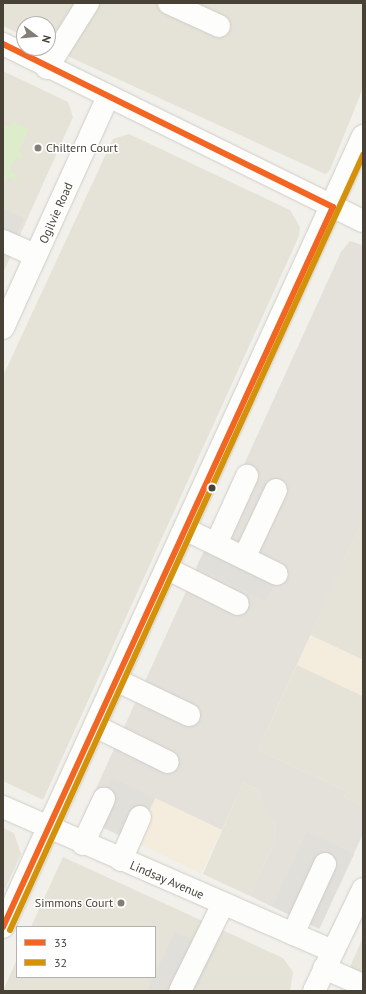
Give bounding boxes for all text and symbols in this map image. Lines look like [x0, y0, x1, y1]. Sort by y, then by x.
north arrow [16, 16, 56, 56]
text: N [39, 34, 54, 44]
place label: Chiltern Court [46, 141, 118, 155]
marker: Chiltern Court [33, 143, 43, 153]
street label: Ogilvie Road [36, 180, 76, 246]
unlabelled marker [207, 483, 217, 493]
street label: Lindsay Avenue [127, 858, 207, 902]
place label: Simmons Court [35, 896, 113, 910]
marker: Simmons Court [116, 898, 126, 908]
legend [16, 926, 156, 978]
text: 33 [54, 935, 67, 950]
text: 32 [54, 955, 67, 970]

